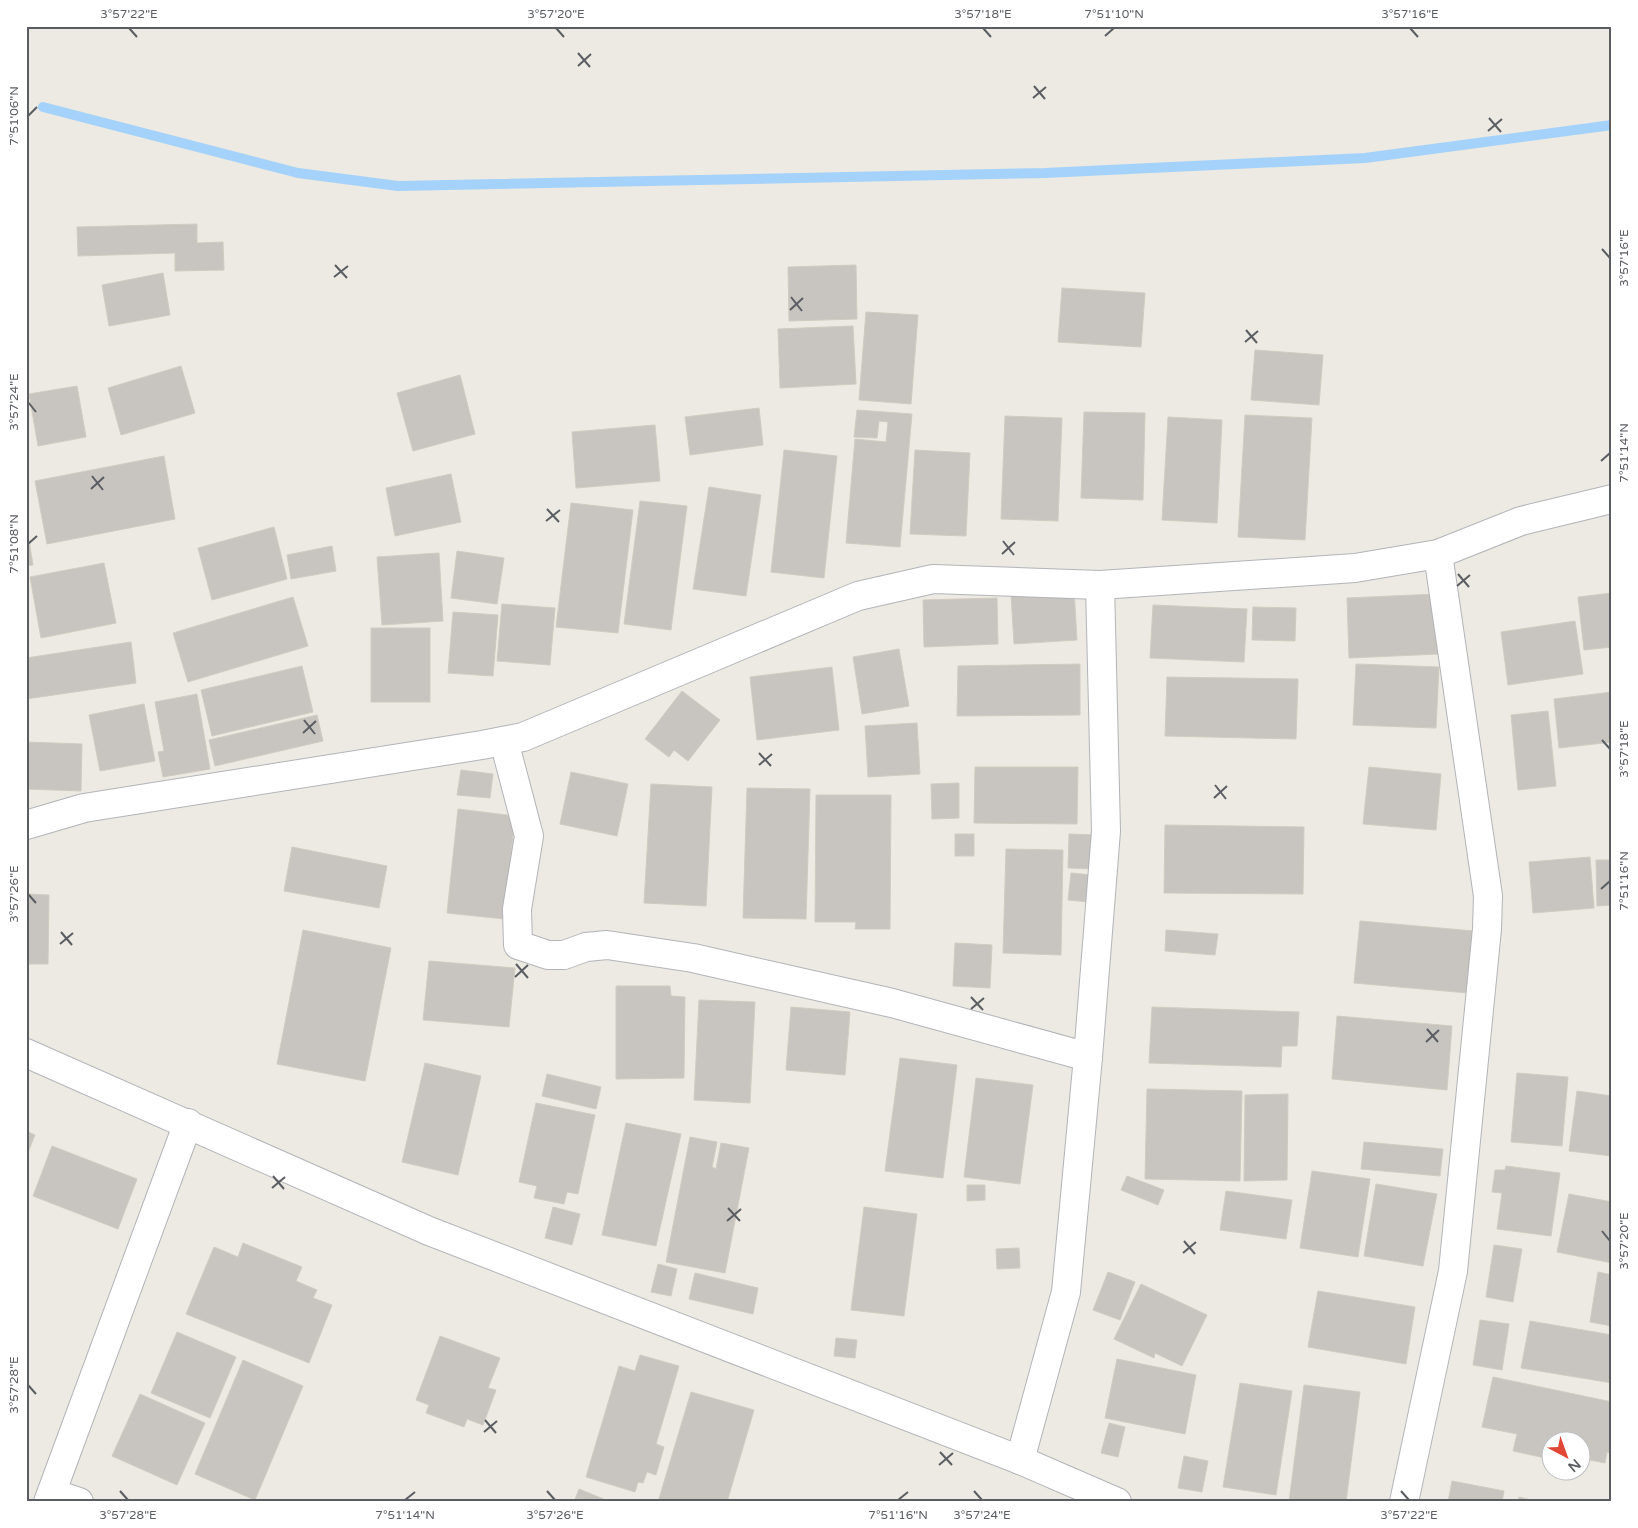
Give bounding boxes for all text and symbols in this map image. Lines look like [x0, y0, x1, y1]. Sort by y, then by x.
text: 3°57'22"E [100, 7, 158, 21]
text: 3°57'20"E [527, 7, 585, 21]
text: 3°57'18"E [954, 7, 1012, 21]
text: 7°51'10"N [1084, 7, 1144, 21]
text: 3°57'16"E [1381, 7, 1439, 21]
text: 7°51'06"N [7, 86, 21, 146]
text: 3°57'16"E [1617, 229, 1631, 287]
text: 3°57'24"E [7, 373, 21, 431]
text: 7°51'14"N [1617, 423, 1631, 483]
text: 7°51'08"N [7, 514, 21, 574]
text: 3°57'18"E [1617, 720, 1631, 778]
text: 7°51'16"N [1617, 851, 1631, 911]
text: 3°57'26"E [7, 865, 21, 923]
text: 3°57'20"E [1617, 1212, 1631, 1270]
text: 3°57'28"E [7, 1356, 21, 1414]
north arrow [1540, 1430, 1590, 1480]
text: N [1564, 1455, 1584, 1476]
text: 3°57'28"E [99, 1508, 157, 1522]
text: 7°51'14"N [375, 1508, 435, 1522]
text: 3°57'26"E [526, 1508, 584, 1522]
text: 7°51'16"N [868, 1508, 928, 1522]
text: 3°57'24"E [953, 1508, 1011, 1522]
text: 3°57'22"E [1380, 1508, 1438, 1522]

